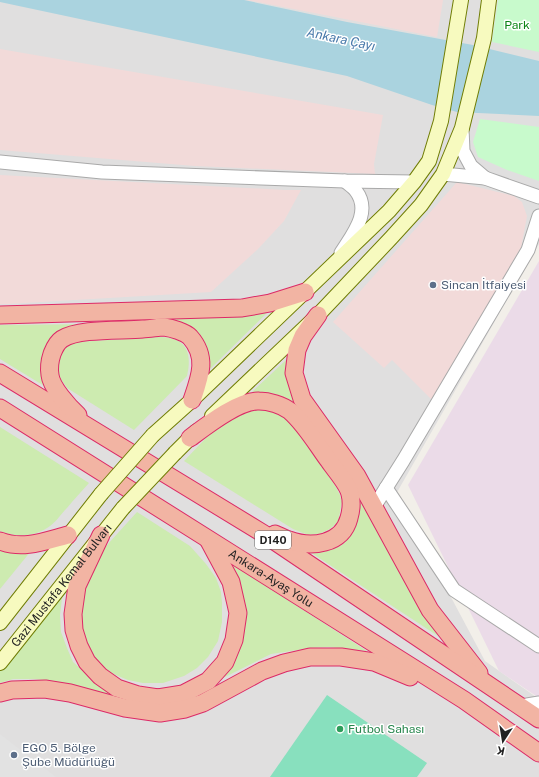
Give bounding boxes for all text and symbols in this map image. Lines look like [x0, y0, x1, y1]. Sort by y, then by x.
park label: Park [504, 18, 530, 32]
water label: Ankara Çayı [305, 24, 377, 54]
place label: Sincan İtfaiyesi [441, 278, 526, 292]
marker: Sincan İtfaiyesi [428, 280, 438, 290]
street label: Gazi Mustafa Kemal Bulvarı [8, 521, 115, 650]
road number: D140 [255, 531, 291, 549]
street label: Ankara-Ayaş Yolu [226, 547, 316, 610]
north arrow [483, 721, 523, 761]
place label: Futbol Sahası [348, 722, 424, 736]
marker: Futbol Sahası [335, 724, 345, 734]
place label: EGO 5. Bölge Şube Müdürlüğü [22, 741, 115, 769]
text: K [496, 744, 506, 757]
marker: EGO 5. Bölge Şube Müdürlüğü [9, 750, 19, 760]

